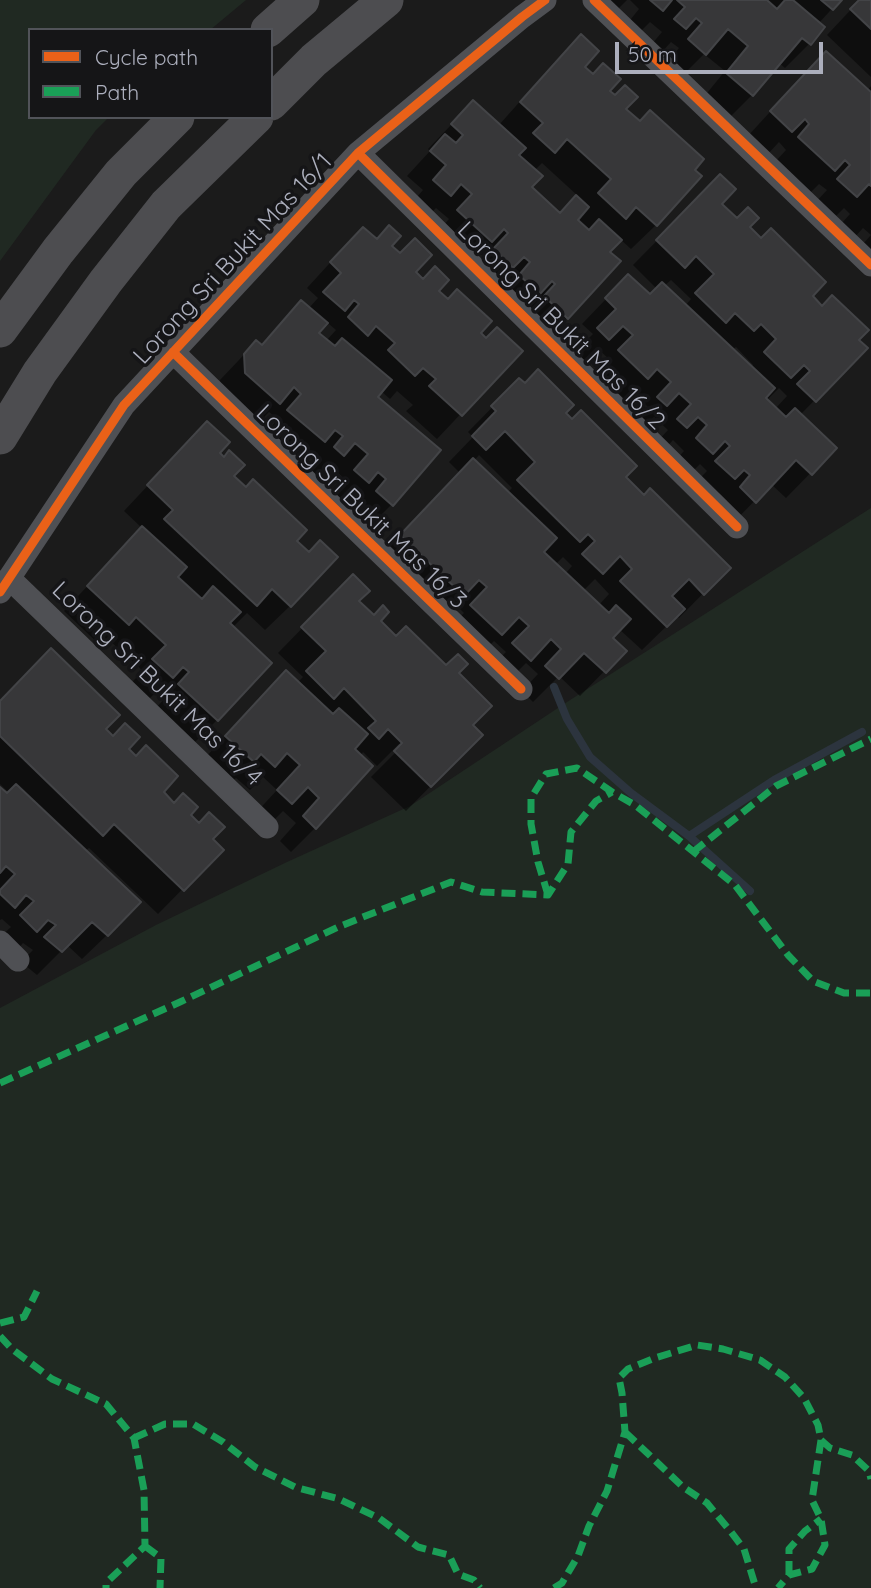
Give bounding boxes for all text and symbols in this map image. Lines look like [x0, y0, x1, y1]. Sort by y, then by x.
legend [28, 28, 273, 119]
scale bar [619, 28, 827, 72]
text: 50 m [628, 41, 677, 67]
text: Cycle path [95, 44, 198, 70]
text: Path [95, 79, 139, 105]
street label: Lorong Sri Bukit Mas 16/1 [128, 148, 338, 370]
street label: Lorong Sri Bukit Mas 16/2 [451, 216, 671, 436]
street label: Lorong Sri Bukit Mas 16/3 [250, 399, 472, 615]
street label: Lorong Sri Bukit Mas 16/4 [46, 576, 268, 792]

